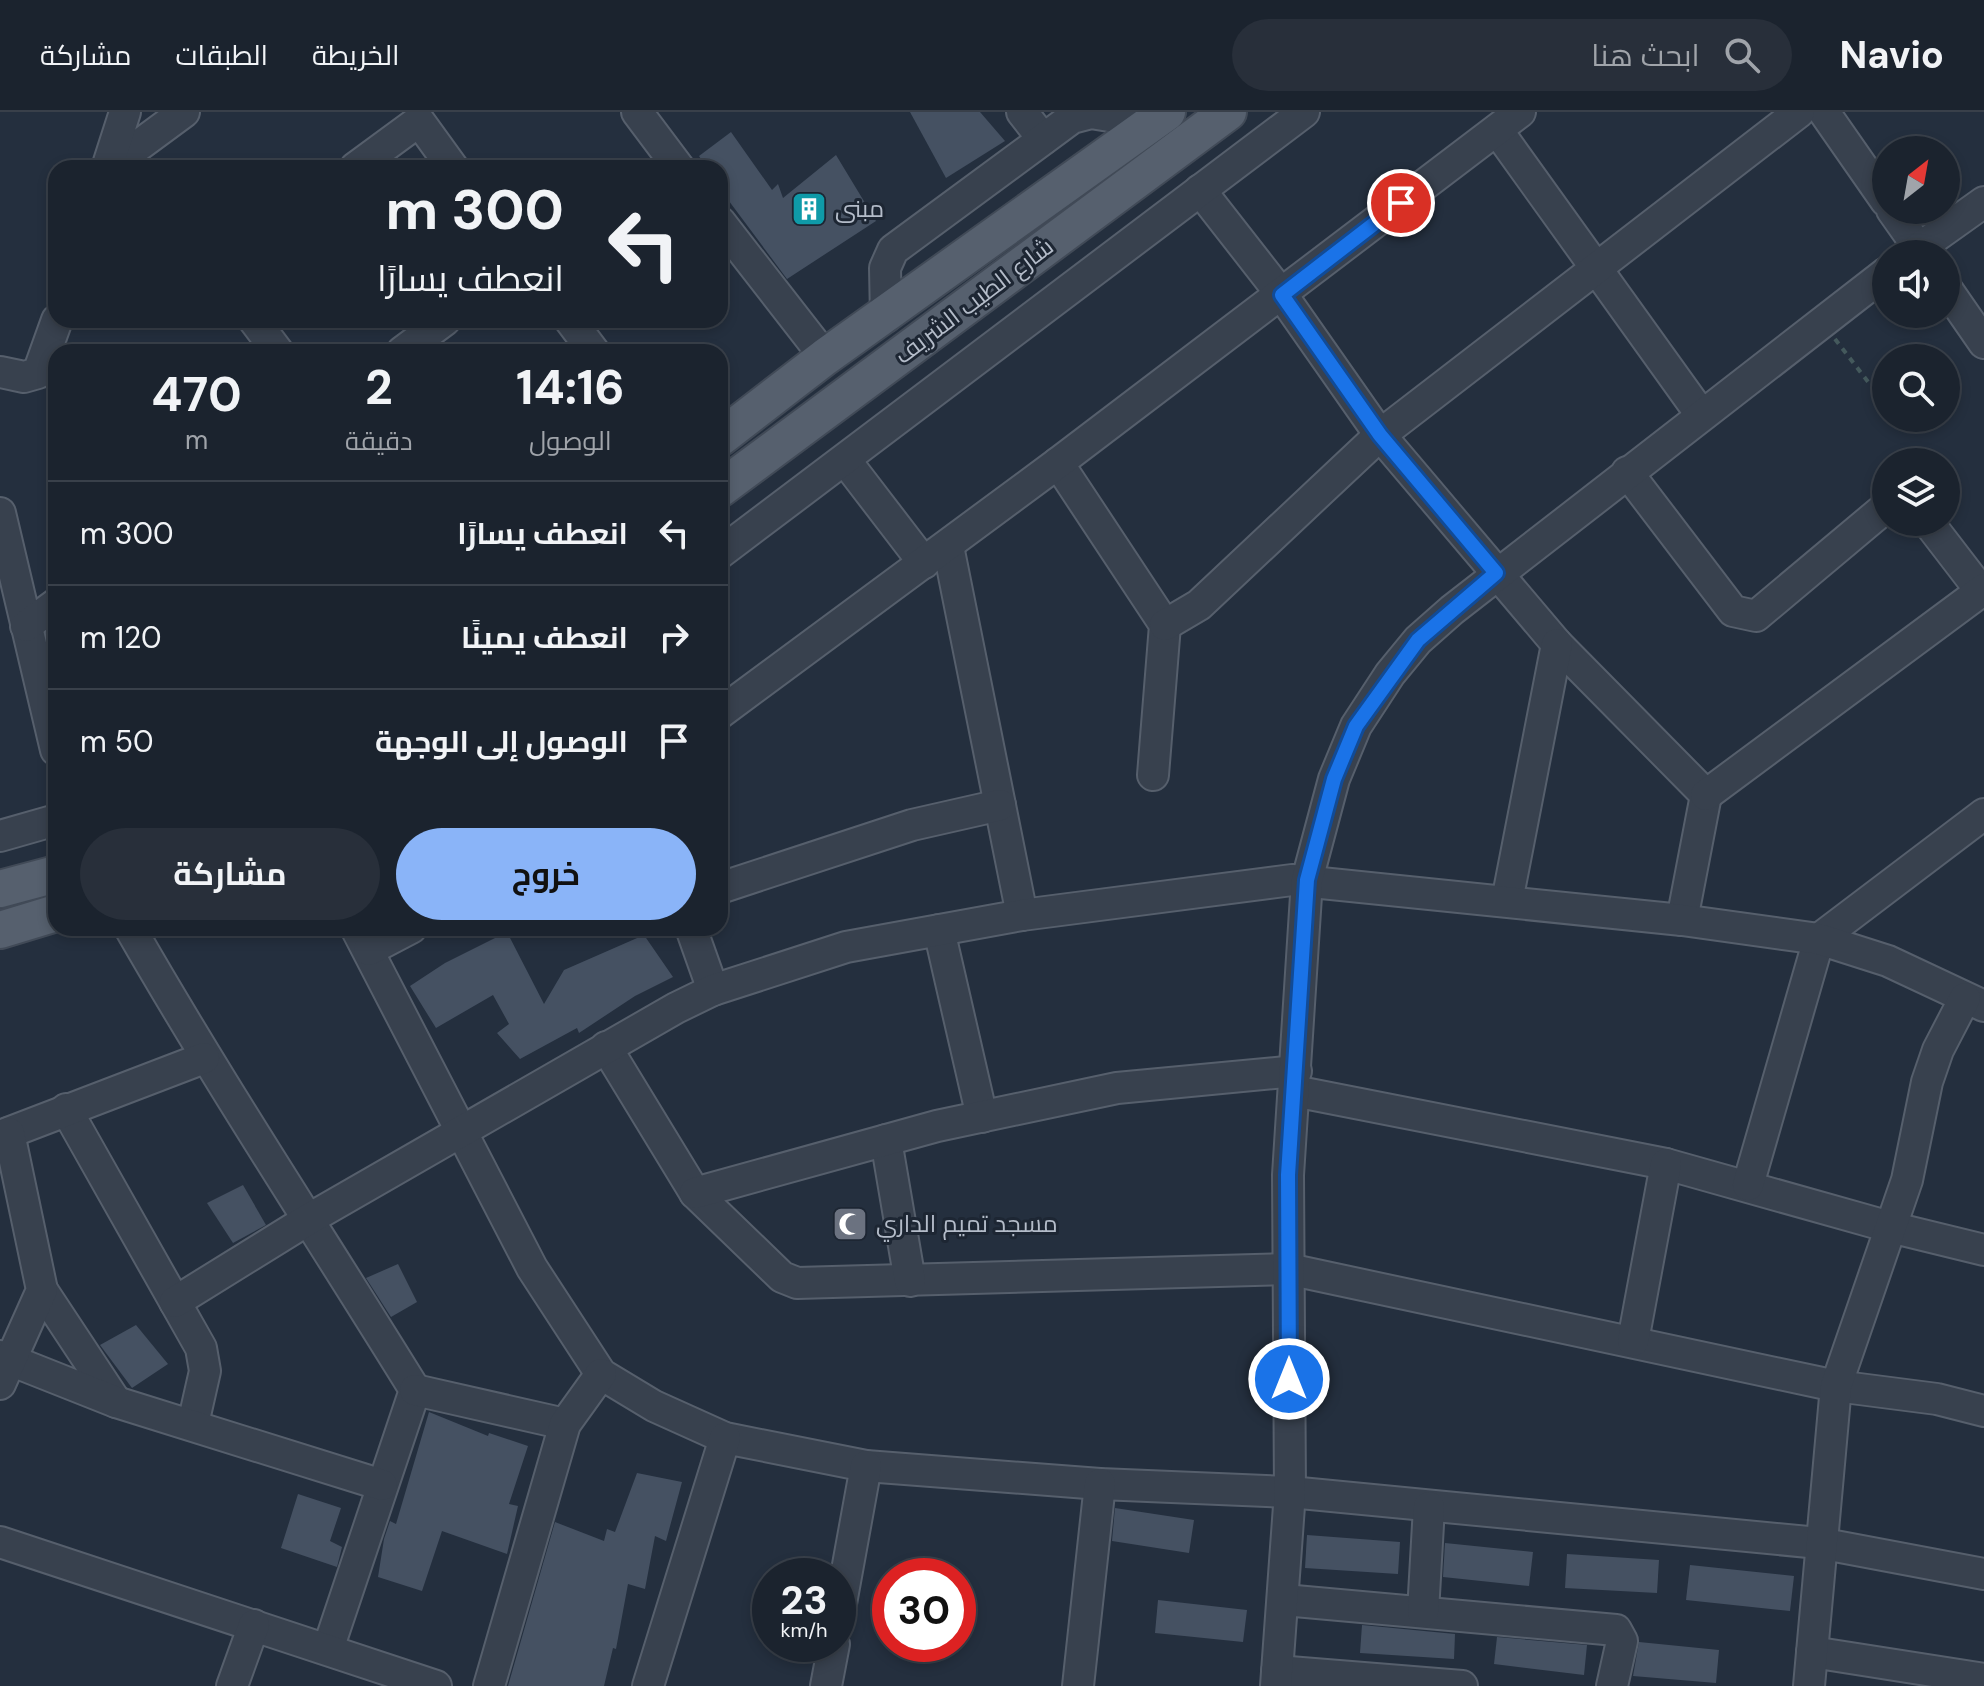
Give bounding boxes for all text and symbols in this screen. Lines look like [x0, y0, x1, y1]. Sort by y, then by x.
search box [1232, 19, 1792, 91]
text: Navio [1840, 30, 1944, 80]
icon: search [1720, 33, 1764, 77]
text: ابحث هنا [1591, 36, 1700, 75]
text: مشاركة [40, 37, 131, 74]
text: الطبقات [175, 37, 268, 74]
text: الخريطة [312, 37, 399, 74]
north arrow [1872, 136, 1960, 224]
map controls [1872, 136, 1960, 536]
pin [1367, 169, 1435, 237]
text: 300 m [386, 173, 564, 246]
icon: arrive [1379, 181, 1423, 225]
building icon: مبنى [790, 190, 828, 228]
icon: left [592, 192, 696, 296]
place label: مبنى [835, 193, 884, 224]
street label: شارع الطيب الشريف [888, 231, 1060, 371]
button: sound [1872, 240, 1960, 328]
text: انعطف يسارًا [377, 255, 564, 302]
button: search [1872, 344, 1960, 432]
text: 2 [365, 356, 393, 419]
text: 14:16 [516, 356, 625, 419]
text: 470 [151, 363, 242, 426]
text: m [185, 423, 208, 457]
text: دقيقة [345, 424, 413, 458]
text: الوصول [529, 424, 612, 458]
button: layers [1872, 448, 1960, 536]
icon: left [652, 511, 696, 555]
text: 300 m [80, 514, 174, 553]
text: انعطف يسارًا [457, 514, 628, 553]
icon: right [652, 615, 696, 659]
text: 120 m [80, 618, 162, 657]
text: انعطف يمينًا [461, 618, 628, 657]
icon: arrive [652, 719, 696, 763]
text: 50 m [80, 722, 154, 761]
text: الوصول إلى الوجهة [375, 722, 628, 761]
button: مشاركة [80, 828, 380, 920]
button: خروج [396, 828, 696, 920]
mosque icon: مسجد تميم الداري [831, 1205, 869, 1243]
place label: مسجد تميم الداري [876, 1208, 1058, 1242]
position arrow [1247, 1337, 1331, 1421]
speed limit sign: 30 [872, 1558, 976, 1662]
text: 23 [780, 1574, 828, 1626]
text: km/h [780, 1617, 828, 1643]

